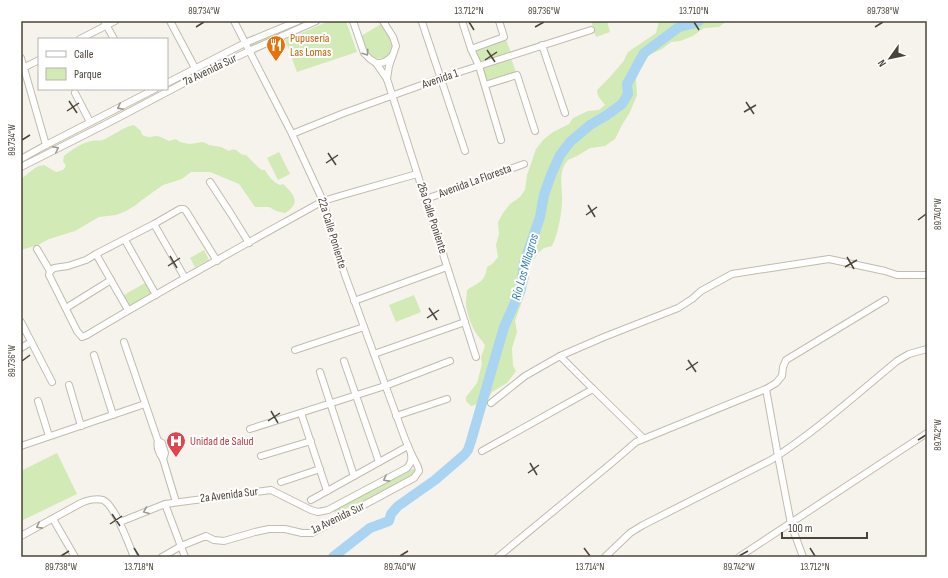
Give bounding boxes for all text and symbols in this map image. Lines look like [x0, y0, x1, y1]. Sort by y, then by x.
text: 89.734°W [188, 5, 220, 17]
text: 13.712°N [454, 5, 484, 17]
text: 89.736°W [528, 5, 561, 17]
text: 13.710°N [679, 5, 709, 17]
text: 89.738°W [867, 5, 900, 17]
place label: Pupusería Las Lomas [290, 31, 331, 60]
restaurant icon: Pupusería Las Lomas [265, 34, 287, 62]
legend [38, 38, 168, 90]
north arrow [870, 38, 910, 78]
text: Calle [74, 47, 94, 62]
one-way arrow [361, 49, 369, 56]
street label: 7a Avenida Sur [181, 50, 240, 89]
text: N [875, 57, 889, 69]
street label: Avenida 1 [419, 66, 461, 93]
text: Parque [74, 67, 102, 82]
one-way arrow [117, 102, 124, 110]
text: 89.734°W [6, 124, 18, 156]
one-way arrow [51, 146, 59, 154]
street label: Avenida La Floresta [436, 161, 514, 201]
street label: 26a Calle Poniente [413, 180, 451, 256]
street label: 22a Calle Poniente [314, 196, 350, 271]
text: 89.740°W [932, 198, 944, 230]
water label: Río Los Milagros [508, 232, 542, 302]
text: 89.736°W [6, 344, 18, 377]
text: 89.742°W [932, 419, 944, 451]
hospital icon: Unidad de Salud [165, 430, 187, 458]
place label: Unidad de Salud [190, 434, 254, 449]
one-way arrow [383, 474, 391, 481]
street label: 2a Avenida Sur [199, 484, 259, 506]
street label: 1a Avenida Sur [309, 498, 368, 537]
one-way arrow [142, 507, 149, 515]
scale bar [782, 514, 867, 540]
one-way arrow [36, 521, 43, 529]
text: 100 m [788, 521, 813, 536]
text: 89.738°W [45, 561, 78, 573]
text: 13.718°N [124, 561, 154, 573]
text: 89.740°W [384, 561, 416, 573]
text: 13.714°N [576, 561, 604, 573]
text: 89.742°W [723, 561, 755, 573]
text: 13.712°N [800, 561, 830, 573]

